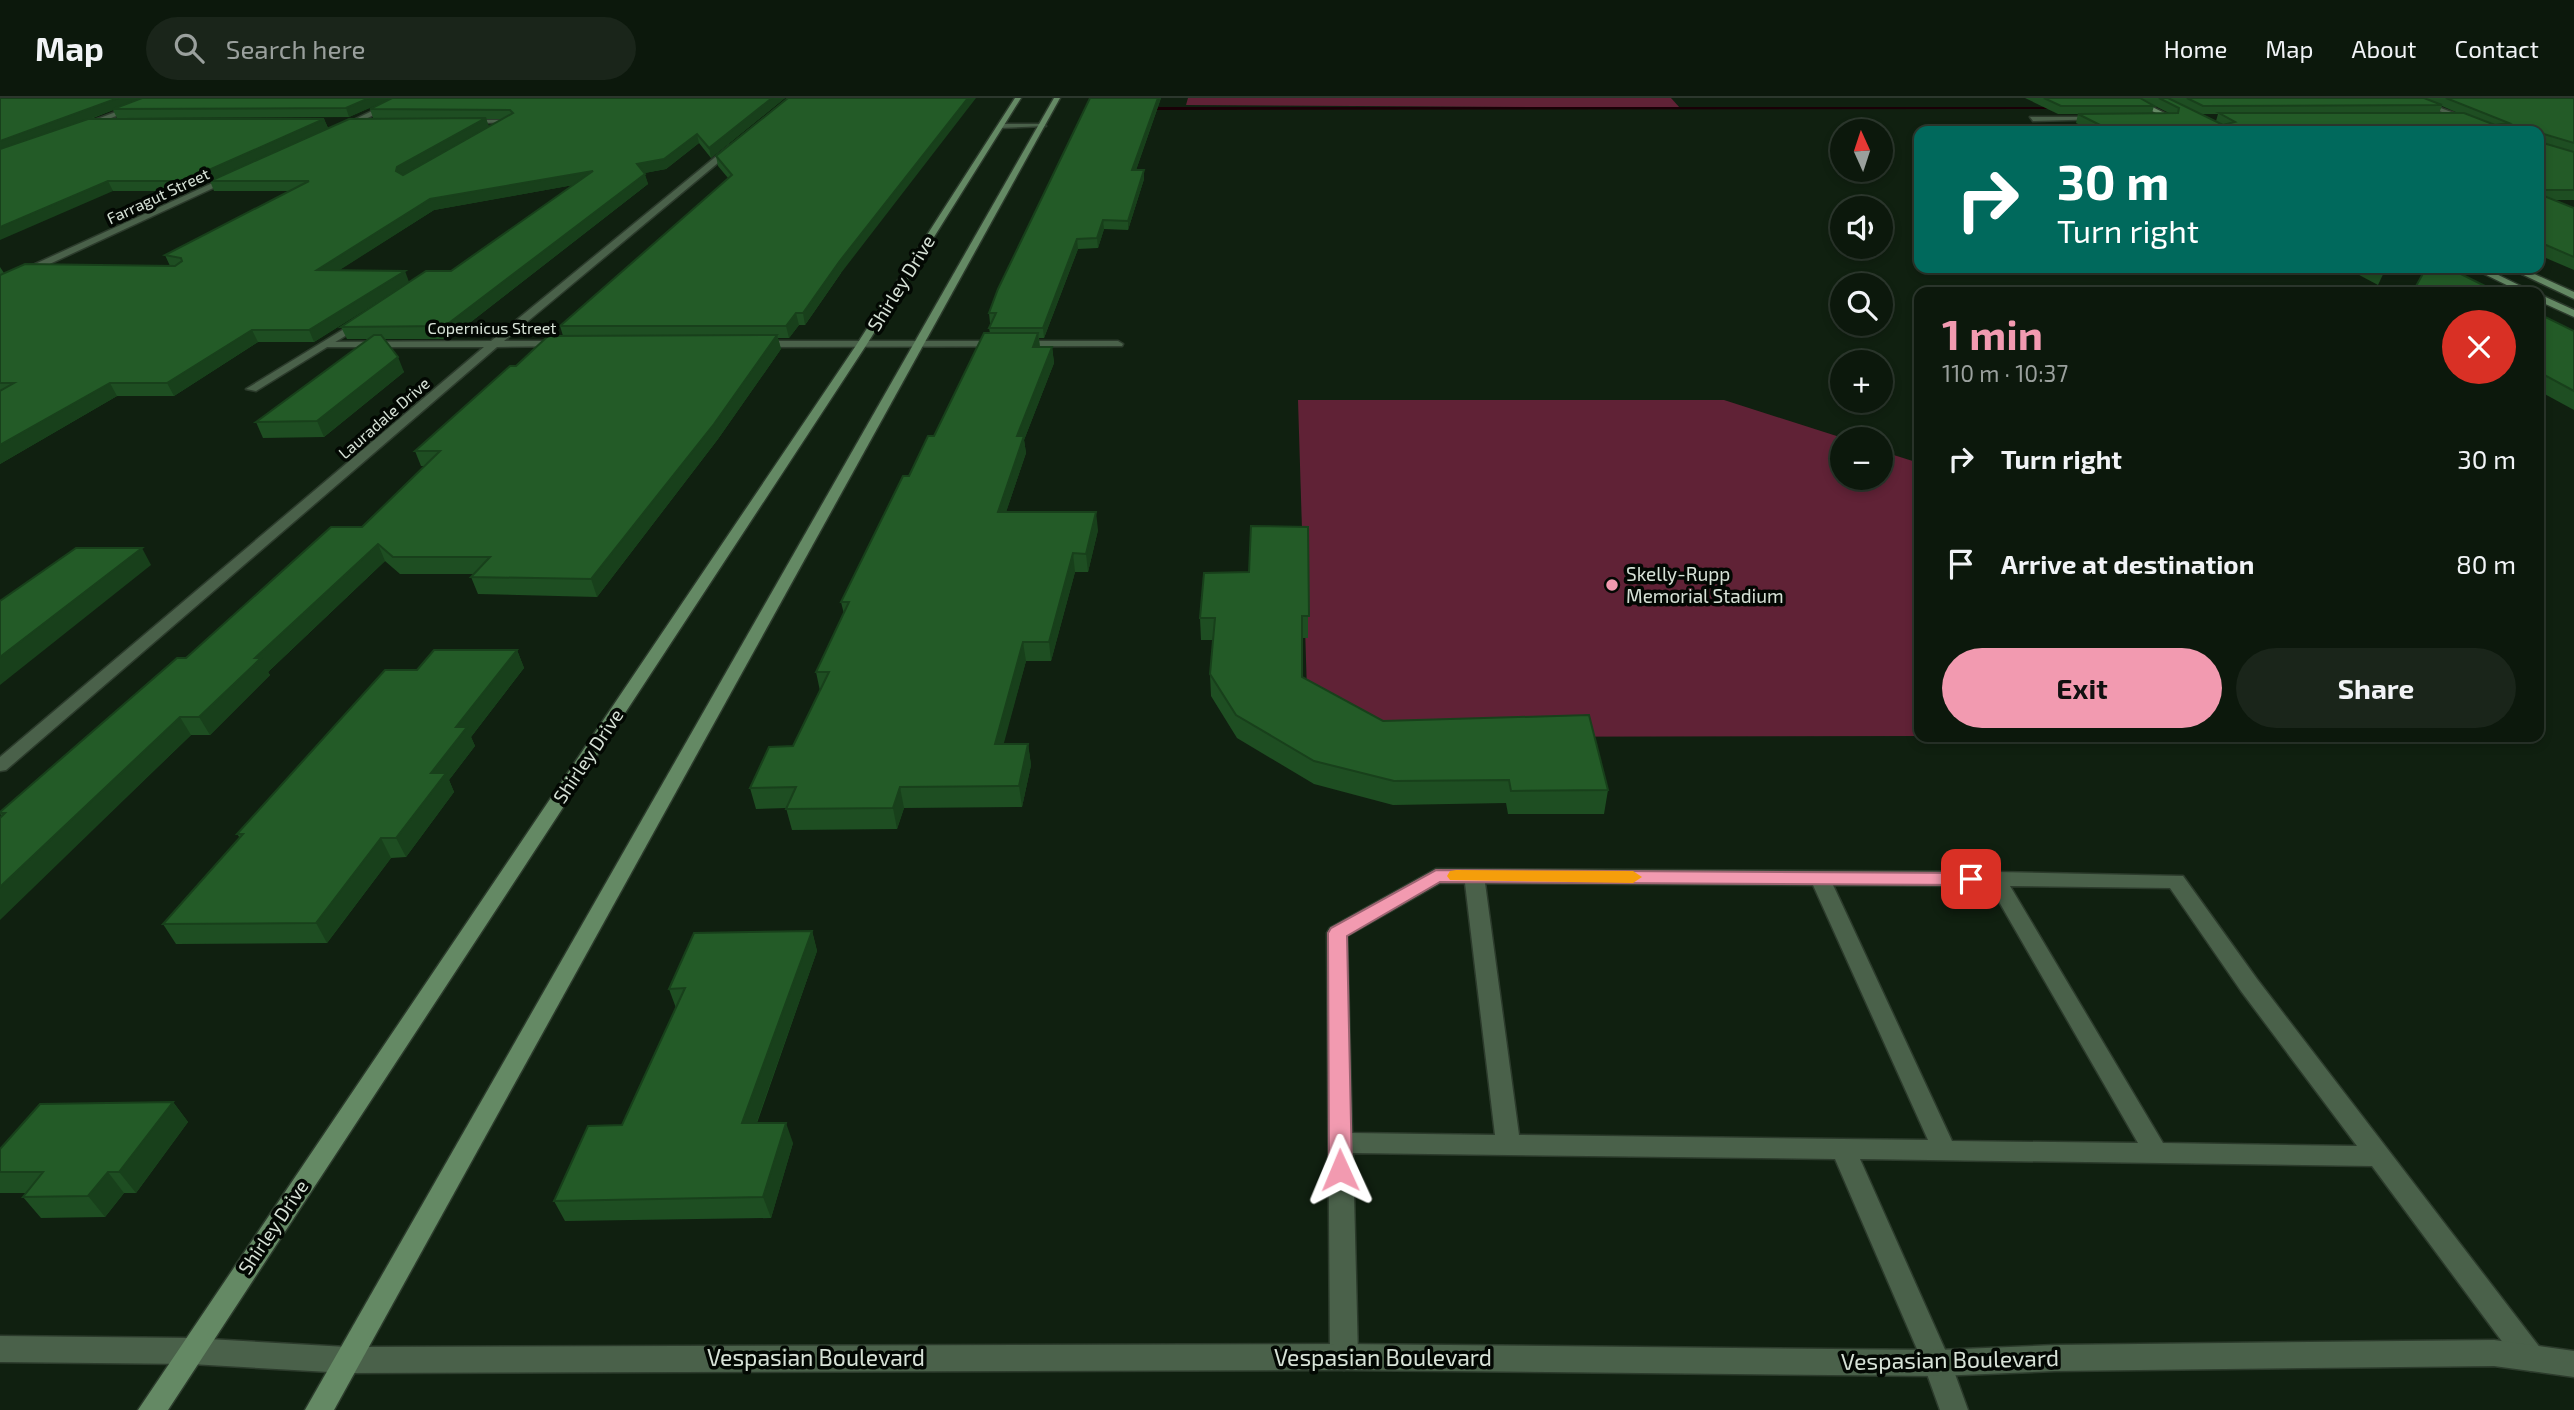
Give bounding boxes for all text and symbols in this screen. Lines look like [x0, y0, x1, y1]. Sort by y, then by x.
search box [146, 17, 636, 80]
text: Map [35, 28, 104, 68]
icon: search [170, 29, 208, 67]
text: Search here [226, 33, 365, 64]
text: Home [2164, 34, 2227, 63]
text: Map [2265, 34, 2313, 63]
text: About [2351, 34, 2417, 63]
text: Contact [2455, 34, 2539, 63]
north arrow [1830, 119, 1894, 182]
map controls [1830, 119, 1893, 490]
text: 30 m [2057, 151, 2169, 210]
icon: right [1942, 154, 2033, 245]
street label: Farragut Street [104, 164, 212, 228]
button: sound [1830, 196, 1893, 259]
text: Turn right [2057, 211, 2199, 249]
street label: Shirley Drive [862, 231, 939, 335]
button: search [1830, 273, 1893, 336]
text: 1 min [1942, 308, 2043, 358]
button: close [2442, 310, 2516, 384]
street label: Copernicus Street [428, 318, 556, 337]
button: + [1830, 350, 1893, 413]
text: 110 m · 10:37 [1942, 359, 2068, 387]
street label: Lauradale Drive [334, 373, 433, 462]
button: − [1830, 427, 1893, 490]
icon: right [1942, 440, 1980, 478]
text: Turn right [2001, 443, 2122, 474]
text: 30 m [2457, 443, 2516, 474]
icon: arrive [1942, 545, 1980, 583]
text: Arrive at destination [2001, 548, 2254, 579]
text: 80 m [2456, 548, 2516, 579]
place label: Skelly-Rupp Memorial Stadium [1626, 562, 1784, 607]
marker: Skelly-Rupp Memorial Stadium [1604, 577, 1620, 593]
button: Exit [1942, 648, 2222, 728]
button: Share [2236, 648, 2516, 728]
street label: Shirley Drive [548, 704, 628, 807]
pin [1941, 849, 2001, 909]
icon: arrive [1952, 860, 1990, 898]
position arrow [1303, 1133, 1377, 1207]
street label: Shirley Drive [233, 1175, 313, 1278]
street label: Vespasian Boulevard [707, 1343, 925, 1371]
street label: Vespasian Boulevard [1274, 1343, 1492, 1371]
street label: Vespasian Boulevard [1841, 1343, 2059, 1375]

